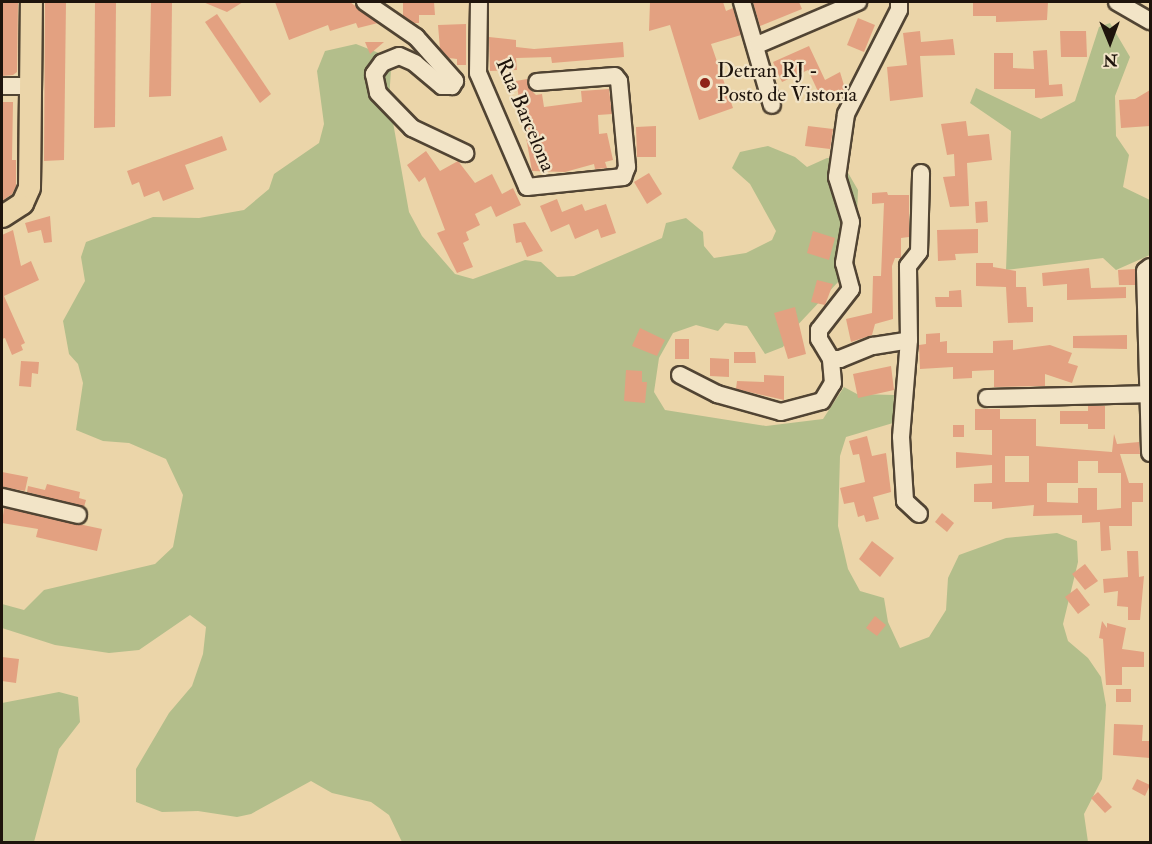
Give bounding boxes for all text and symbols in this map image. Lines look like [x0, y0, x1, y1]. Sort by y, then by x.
north arrow [1080, 12, 1140, 72]
text: N [1103, 50, 1118, 70]
street label: Rua Barcelona [490, 54, 560, 176]
place label: Detran RJ - Posto de Vistoria [717, 58, 857, 108]
marker: Detran RJ - Posto de Vistoria [698, 76, 712, 90]

